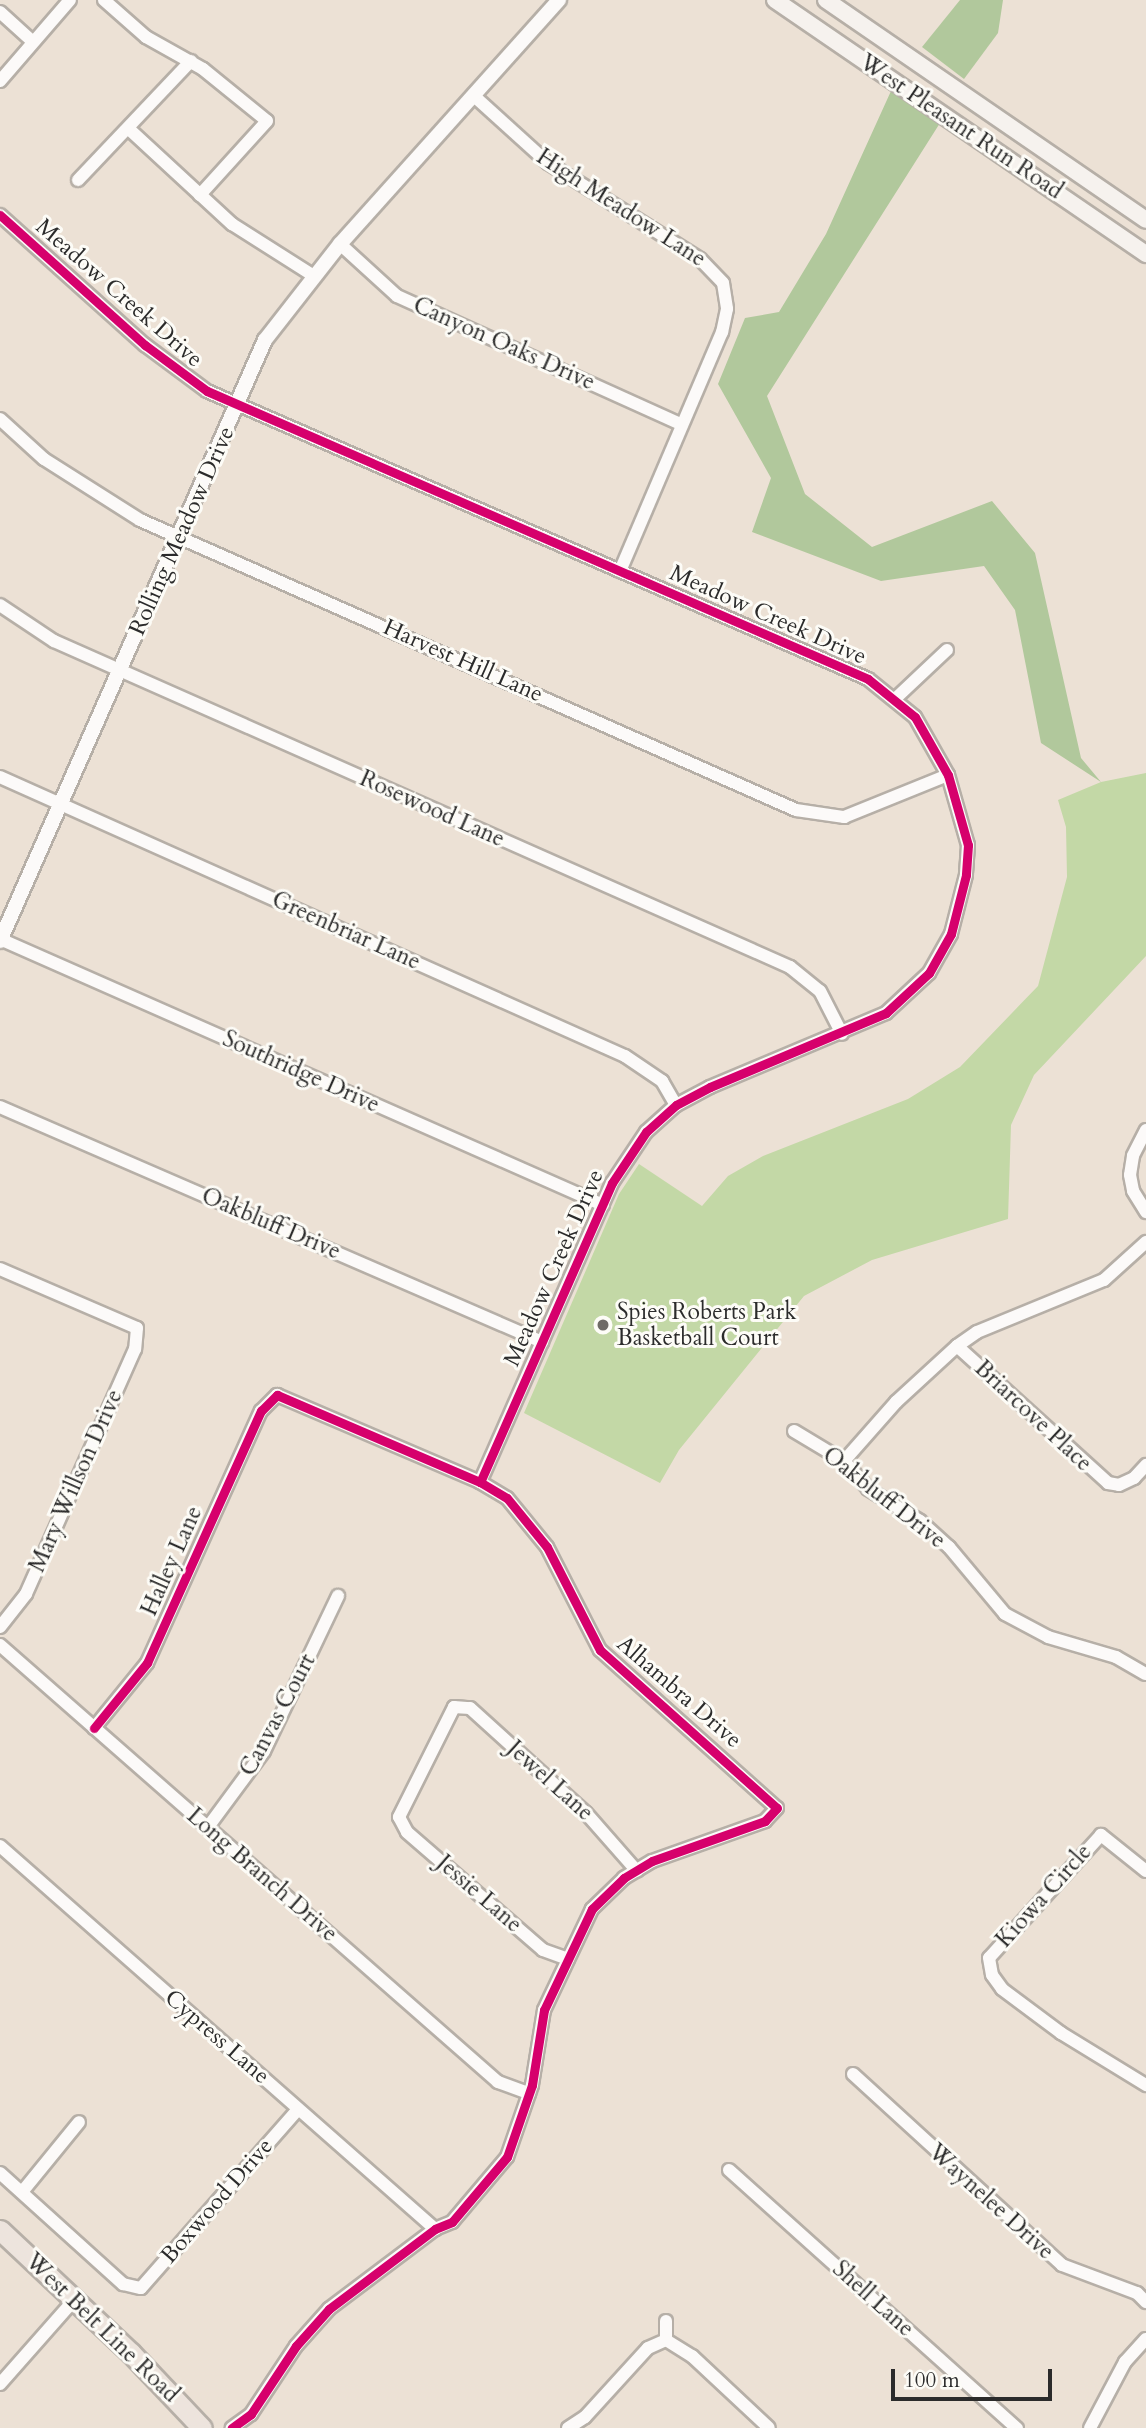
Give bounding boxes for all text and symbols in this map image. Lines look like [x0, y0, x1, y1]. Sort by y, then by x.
street label: West Pleasant Run Road [854, 49, 1068, 205]
street label: High Meadow Lane [531, 143, 711, 273]
street label: Meadow Creek Drive [30, 213, 208, 373]
street label: Canyon Oaks Drive [409, 292, 599, 396]
street label: Rolling Meadow Drive [124, 422, 240, 640]
street label: Meadow Creek Drive [665, 559, 871, 671]
street label: Harvest Hill Lane [379, 613, 547, 709]
street label: Rosewood Lane [355, 765, 509, 853]
street label: Greenbriar Lane [267, 886, 425, 976]
street label: Southridge Drive [218, 1025, 384, 1119]
street label: Meadow Creek Drive [498, 1165, 610, 1371]
street label: Oakbluff Drive [197, 1182, 345, 1266]
place label: Spies Roberts Park Basketball Court [617, 1298, 796, 1352]
marker: Spies Roberts Park Basketball Court [595, 1317, 611, 1333]
street label: Briarcove Place [969, 1355, 1097, 1477]
street label: Mary Willson Drive [23, 1385, 129, 1577]
street label: Oakbluff Drive [817, 1441, 951, 1555]
street label: Halley Lane [136, 1502, 208, 1620]
street label: Alhambra Drive [611, 1630, 747, 1754]
street label: Canvas Court [234, 1649, 322, 1781]
street label: Jewel Lane [501, 1735, 599, 1827]
street label: Long Branch Drive [181, 1802, 343, 1948]
street label: Kiowa Circle [990, 1839, 1098, 1953]
street label: Jessie Lane [431, 1849, 527, 1939]
street label: Cypress Lane [159, 1984, 275, 2090]
street label: Boxwood Drive [155, 2133, 279, 2269]
street label: Waynelee Drive [922, 2138, 1060, 2266]
street label: West Belt Line Road [19, 2248, 185, 2408]
street label: Shell Lane [827, 2255, 919, 2343]
scale bar [894, 2354, 1055, 2398]
text: 100 m [904, 2366, 960, 2395]

